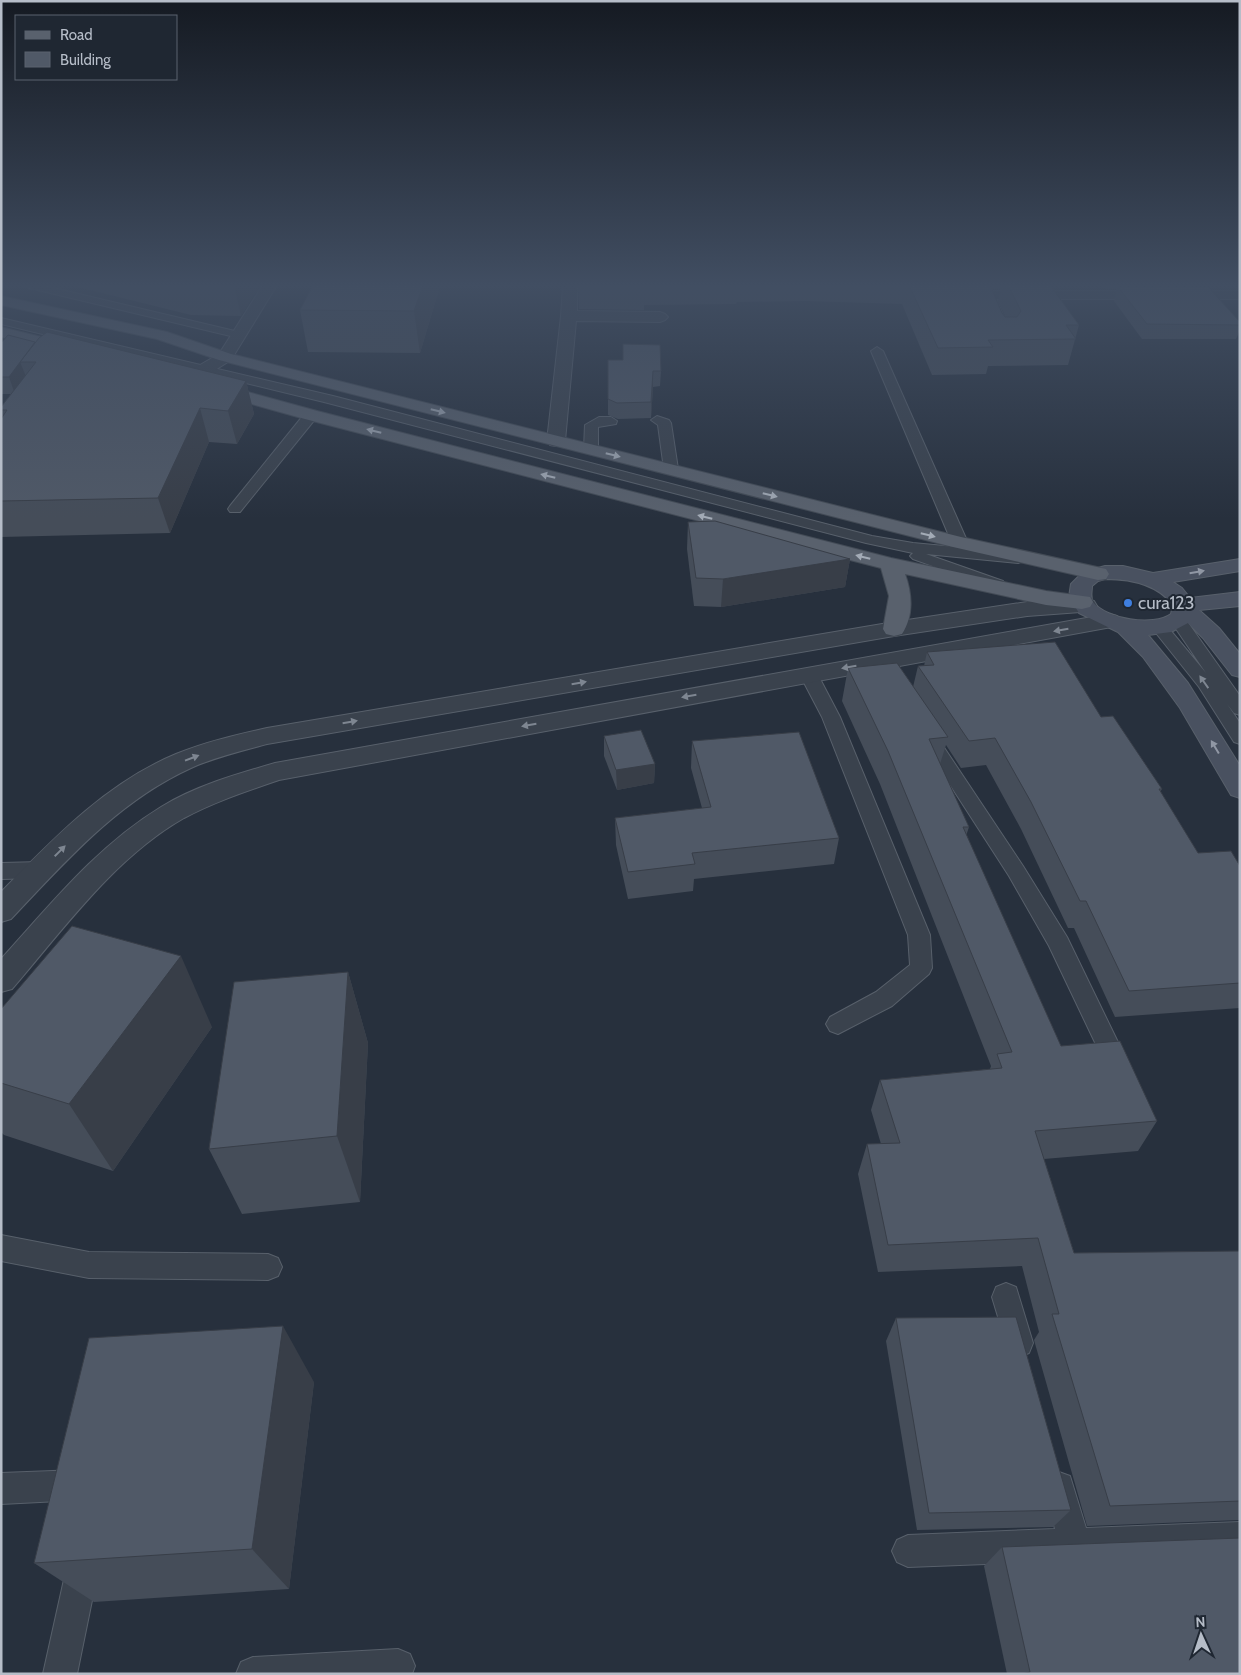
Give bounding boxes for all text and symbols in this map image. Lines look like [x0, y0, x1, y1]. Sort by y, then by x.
legend [15, 15, 178, 80]
text: Road [60, 26, 93, 44]
text: Building [60, 51, 111, 69]
one-way arrow [431, 407, 446, 415]
one-way arrow [366, 427, 381, 435]
one-way arrow [605, 451, 620, 459]
one-way arrow [540, 472, 555, 480]
one-way arrow [763, 491, 778, 499]
one-way arrow [698, 512, 713, 520]
one-way arrow [920, 531, 935, 539]
one-way arrow [855, 553, 870, 561]
one-way arrow [1190, 567, 1206, 575]
place label: cura123 [1138, 592, 1194, 614]
marker: cura123 [1122, 597, 1134, 609]
one-way arrow [1053, 626, 1069, 634]
one-way arrow [841, 664, 857, 672]
one-way arrow [1199, 676, 1209, 689]
one-way arrow [571, 678, 587, 686]
one-way arrow [681, 693, 697, 701]
one-way arrow [342, 717, 358, 725]
one-way arrow [521, 722, 537, 730]
one-way arrow [1210, 740, 1219, 753]
one-way arrow [185, 754, 200, 762]
one-way arrow [54, 845, 66, 857]
north arrow [1176, 1610, 1226, 1660]
text: N [1195, 1613, 1206, 1631]

